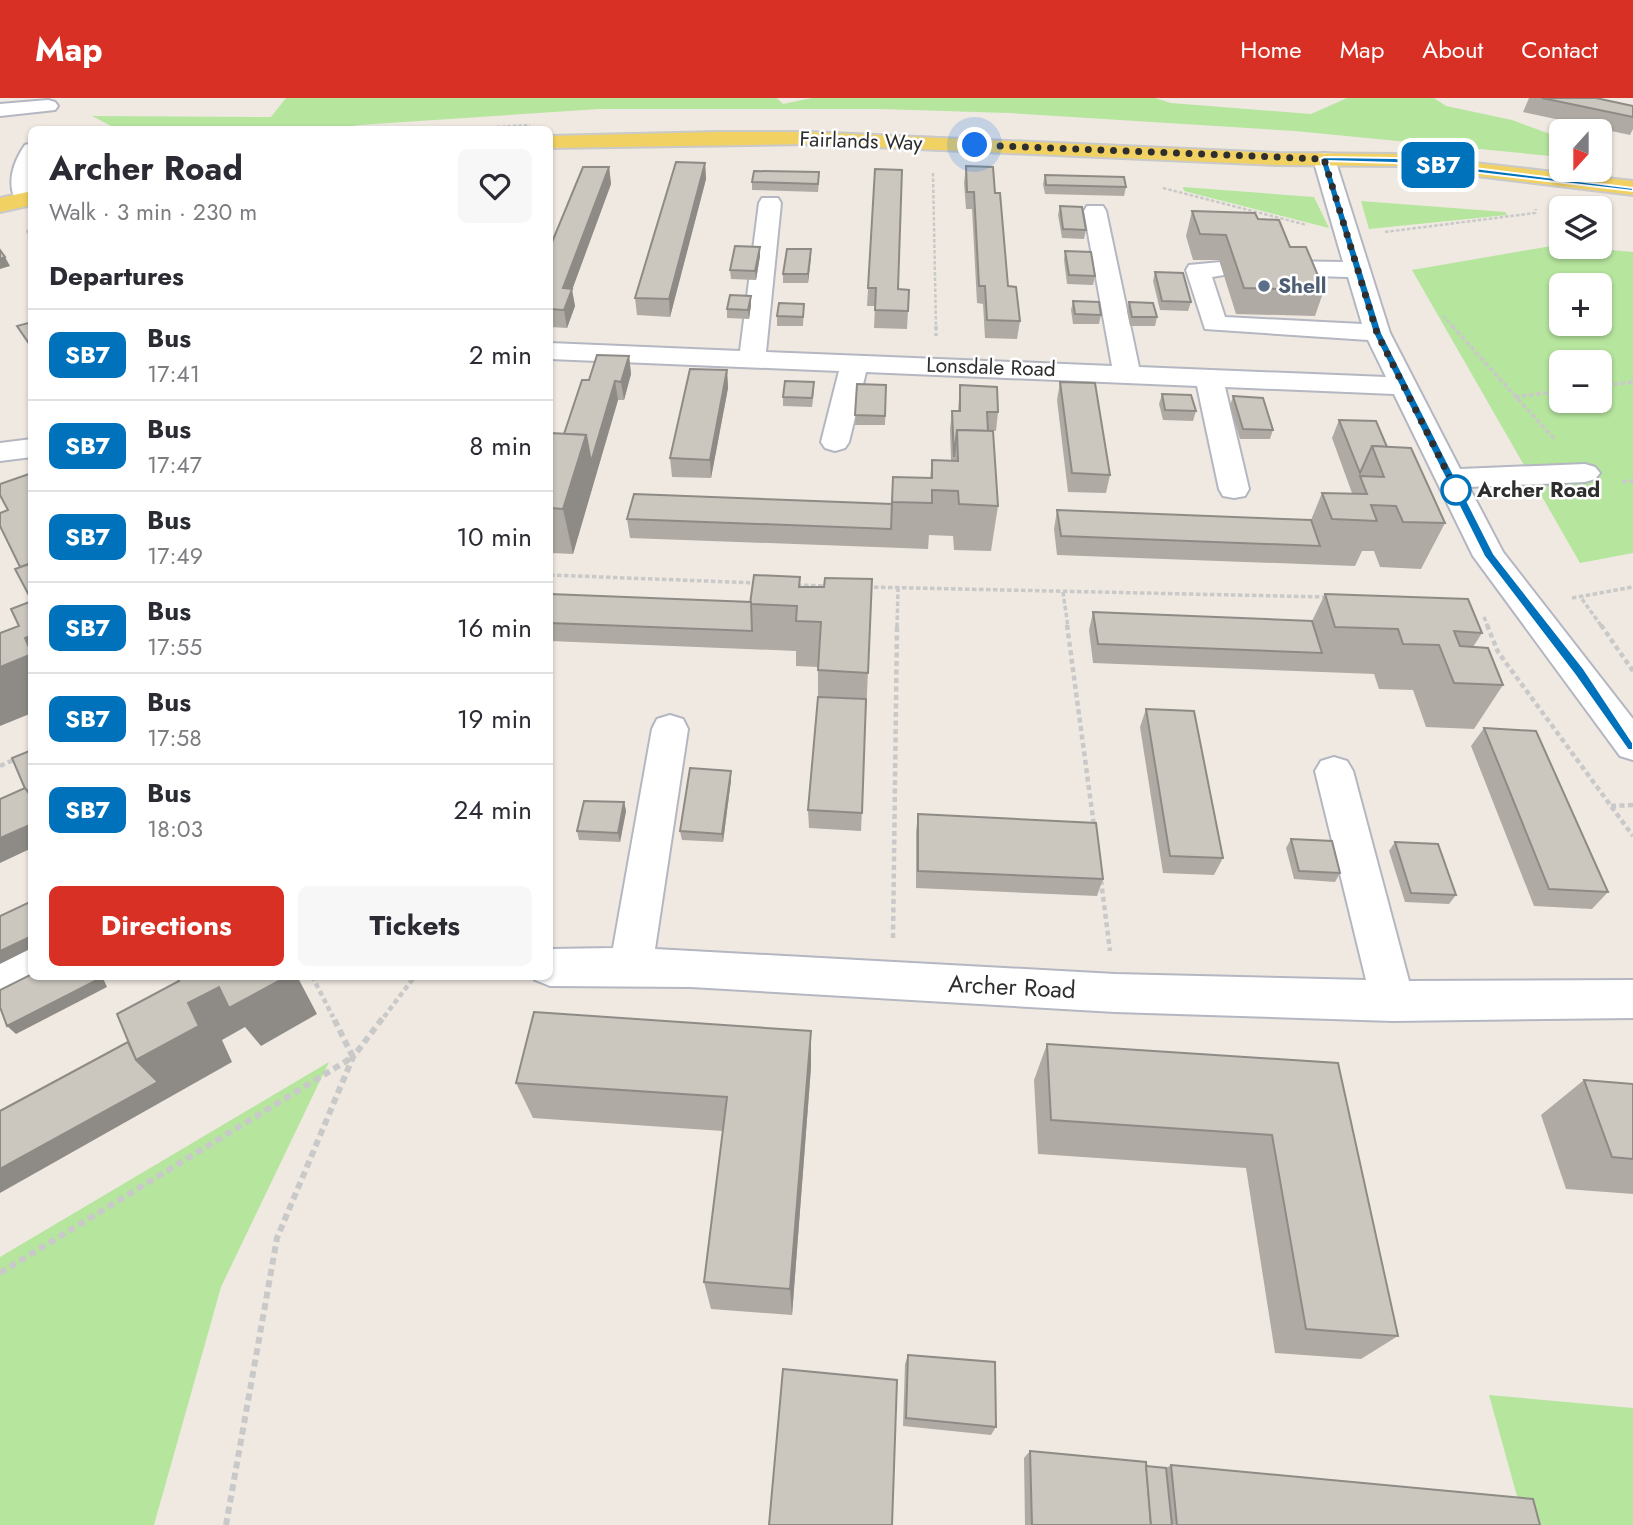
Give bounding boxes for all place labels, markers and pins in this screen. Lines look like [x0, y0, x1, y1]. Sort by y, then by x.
place label: Shell [1278, 271, 1326, 301]
marker: Shell [1256, 278, 1272, 294]
marker: Archer Road [1441, 475, 1471, 505]
place label: Archer Road [1476, 475, 1600, 505]

